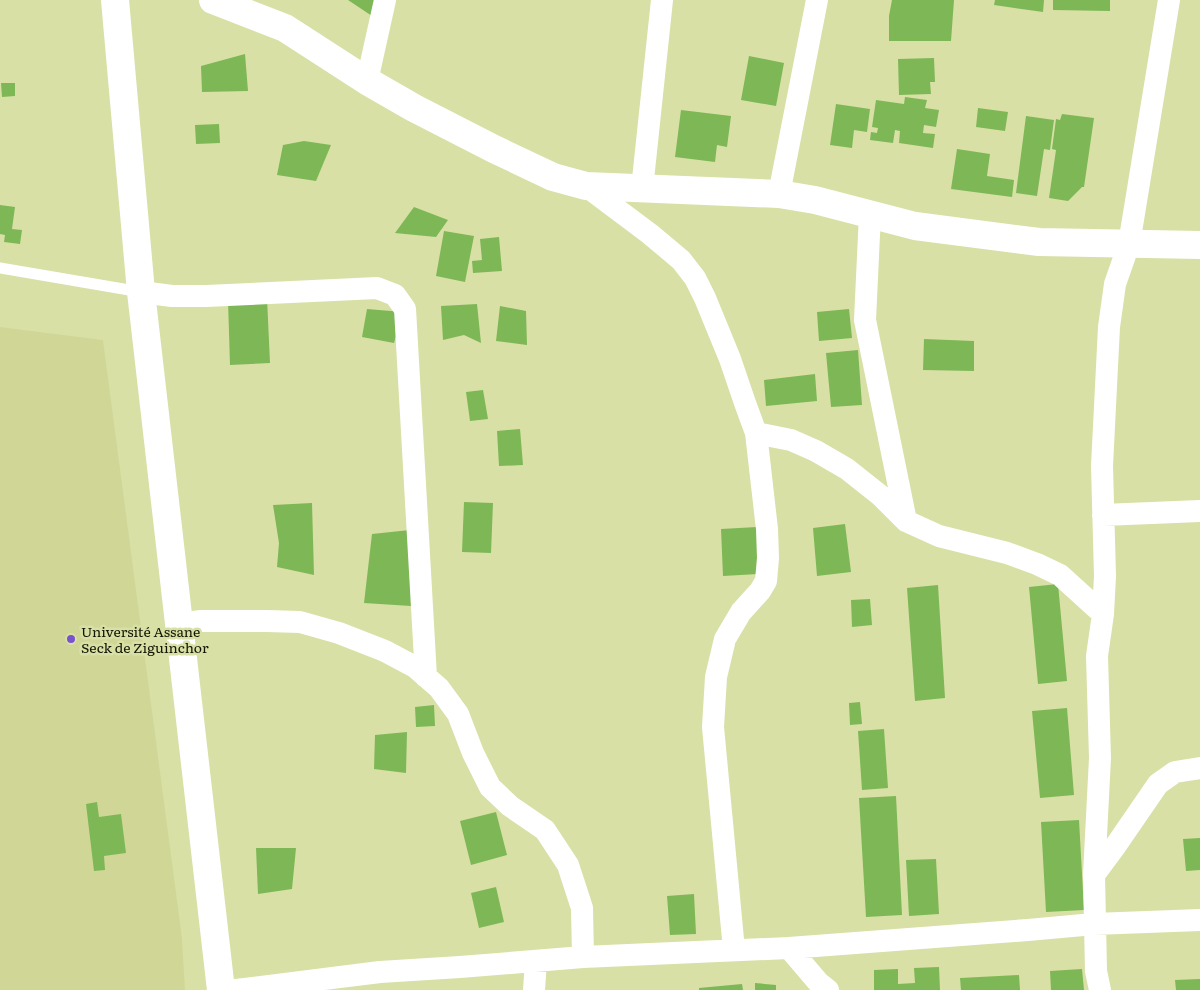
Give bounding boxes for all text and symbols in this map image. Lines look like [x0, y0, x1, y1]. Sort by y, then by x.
place label: Université Assane Seck de Ziguinchor [81, 621, 209, 657]
marker: Université Assane Seck de Ziguinchor [65, 633, 77, 645]

